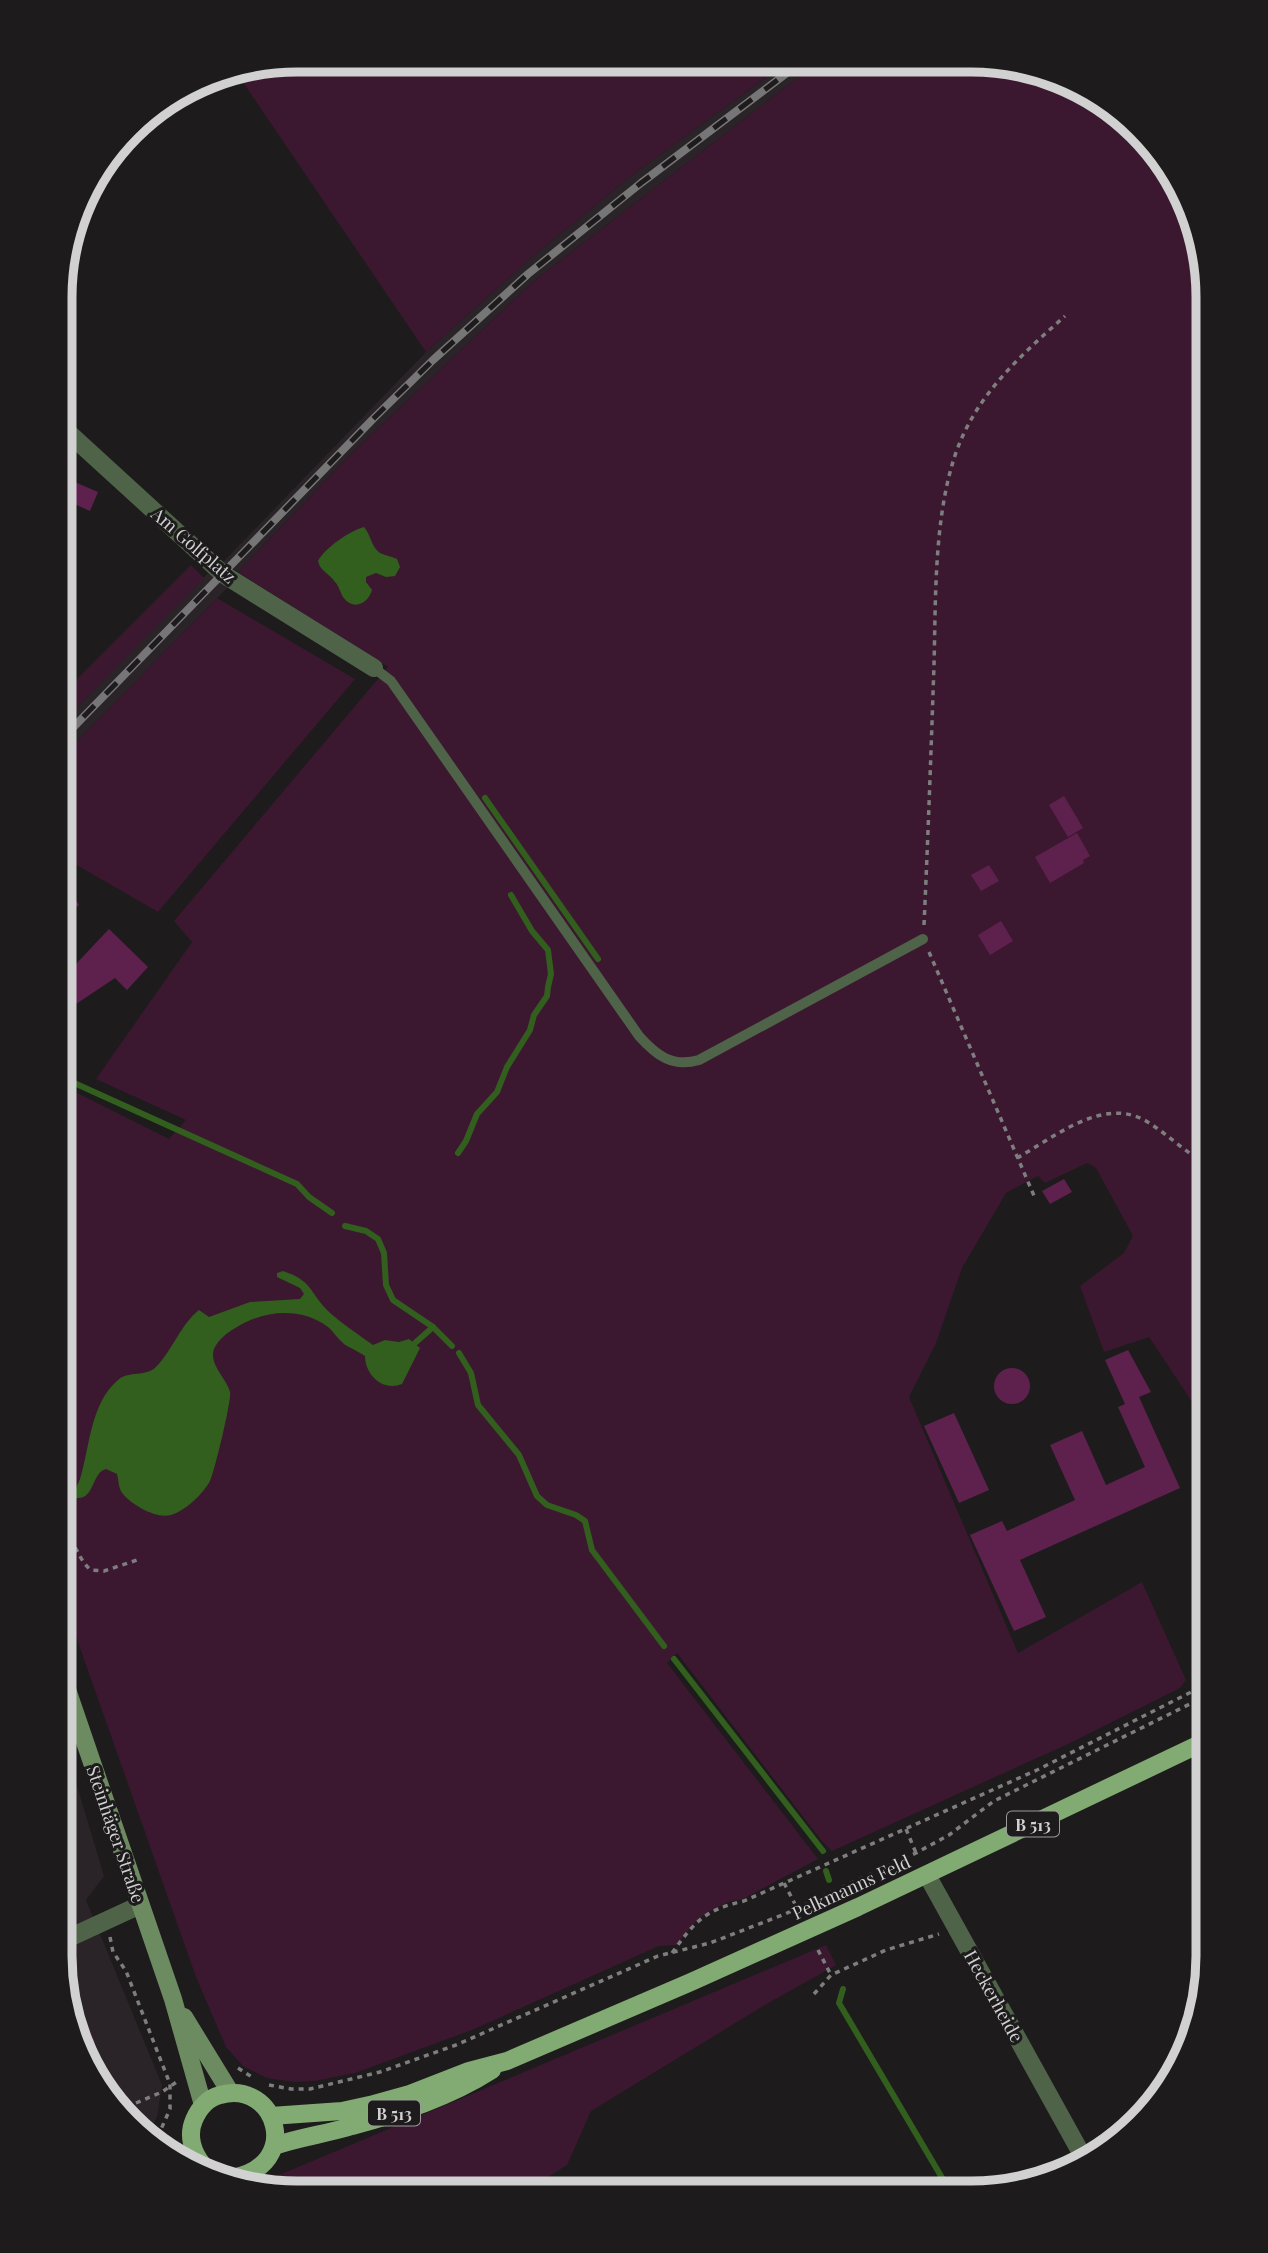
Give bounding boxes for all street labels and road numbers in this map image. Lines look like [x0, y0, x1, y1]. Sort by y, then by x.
street label: Am Golfplatz [146, 501, 241, 588]
street label: Steinhäger Straße [81, 1762, 151, 1906]
road number: B 513 [1007, 1812, 1059, 1836]
street label: Pelkmanns Feld [788, 1849, 914, 1925]
street label: Heckerheide [959, 1946, 1029, 2046]
road number: B 513 [368, 2100, 420, 2126]

